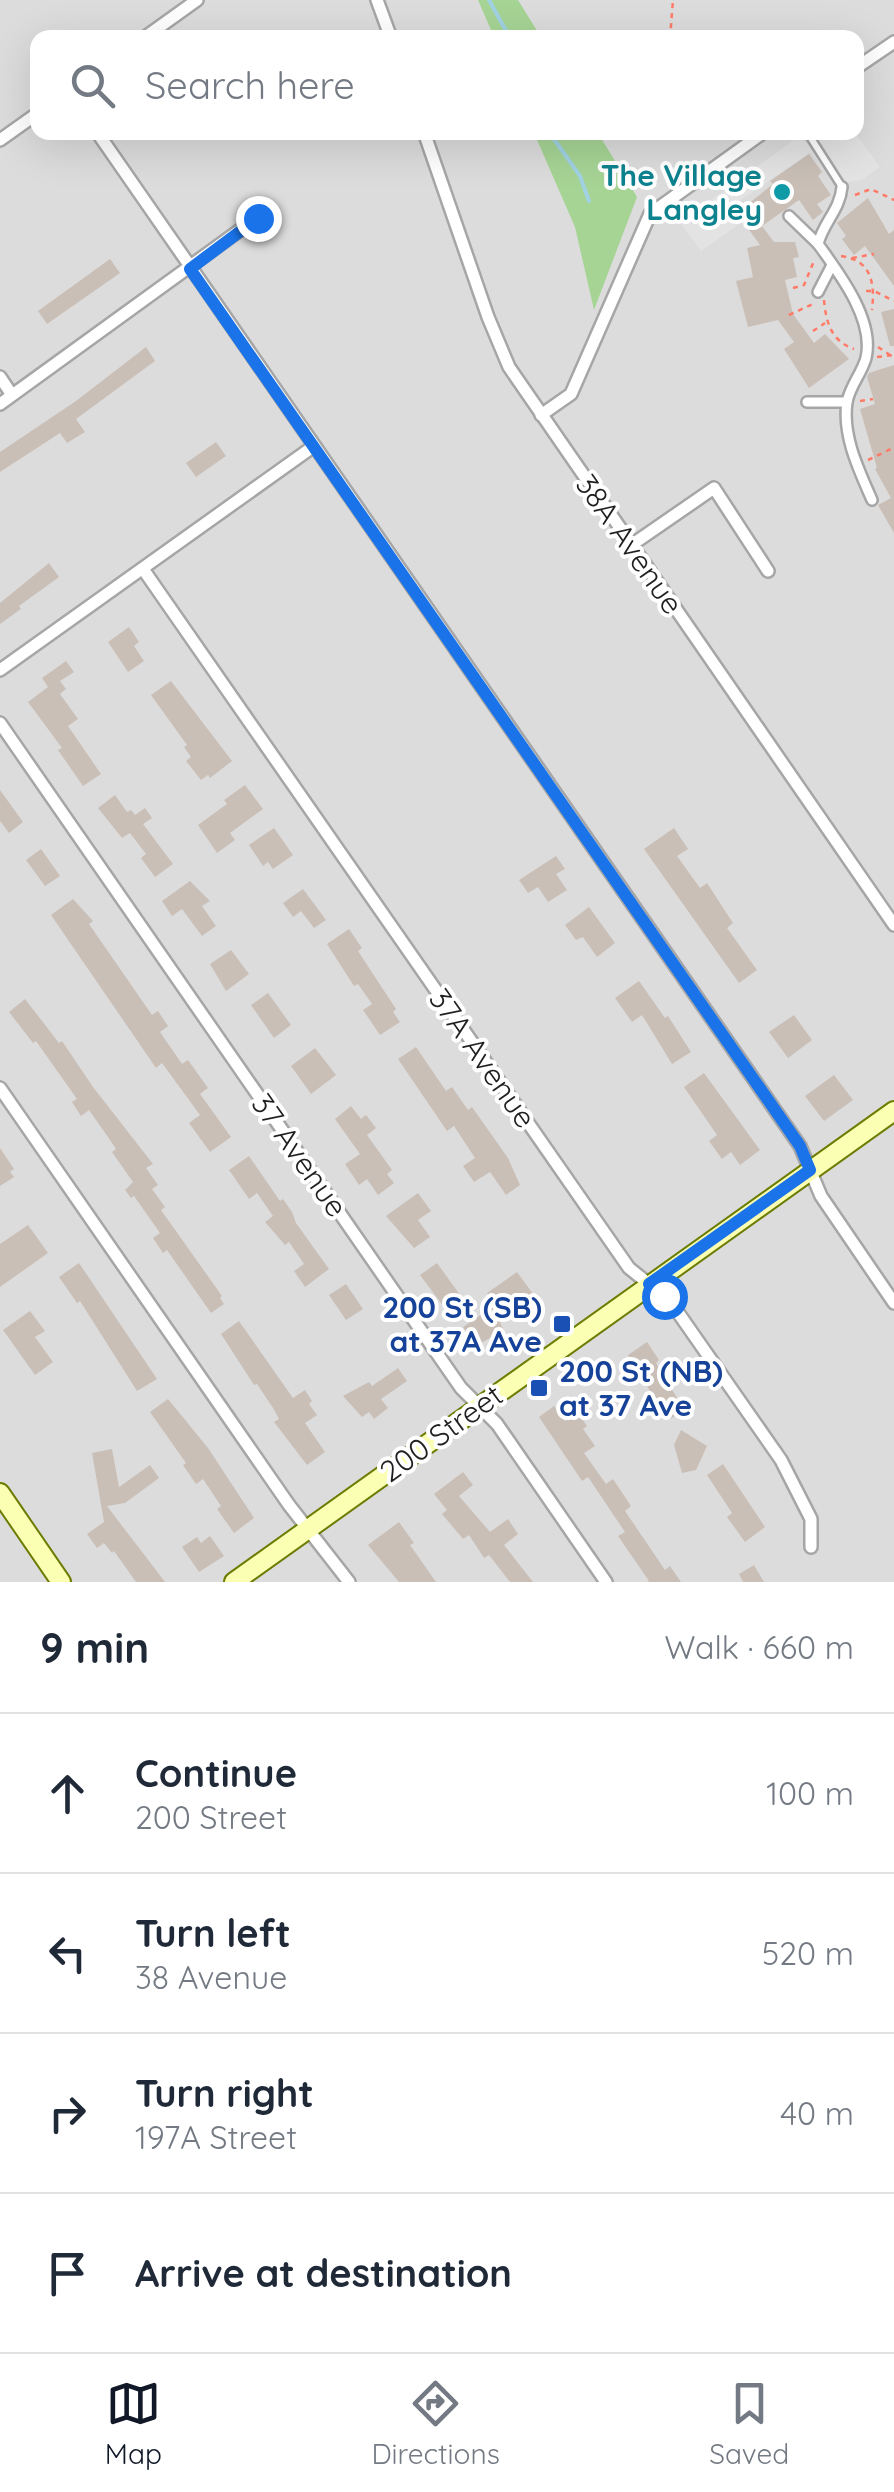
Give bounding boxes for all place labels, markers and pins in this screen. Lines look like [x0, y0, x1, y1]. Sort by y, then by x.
place label: The Village Langley [601, 156, 762, 228]
marker: The Village Langley [771, 181, 793, 203]
place label: 200 St (SB) at 37A Ave [382, 1288, 542, 1360]
marker: 200 St (SB) at 37A Ave [551, 1313, 573, 1335]
place label: 200 St (NB) at 37 Ave [559, 1352, 723, 1424]
marker: 200 St (NB) at 37 Ave [528, 1377, 550, 1399]

